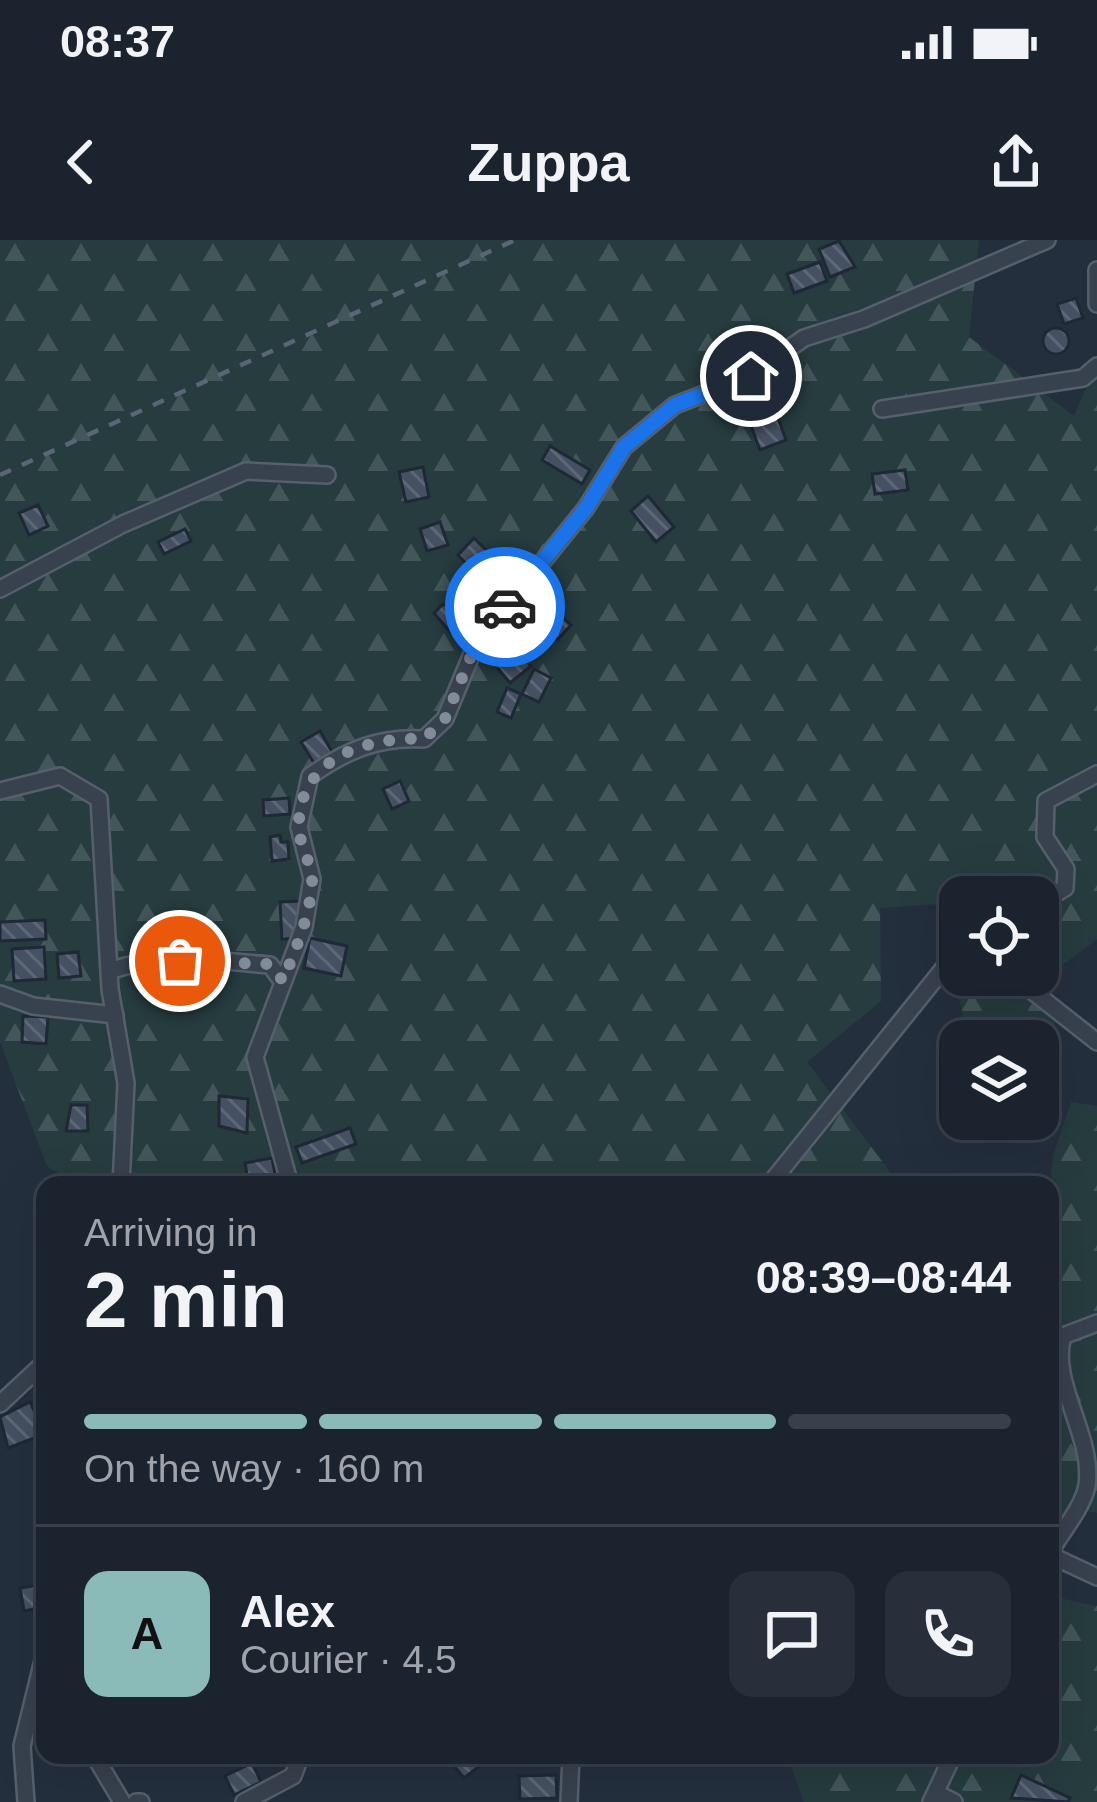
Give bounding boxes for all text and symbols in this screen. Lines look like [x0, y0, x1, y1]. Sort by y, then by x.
text: 08:37 [60, 16, 175, 67]
icon: back [48, 129, 114, 195]
icon: share [983, 129, 1049, 195]
text: Zuppa [468, 132, 629, 192]
pin [700, 325, 802, 427]
icon: home [718, 343, 784, 409]
courier [445, 547, 565, 667]
icon: car [472, 574, 538, 640]
map controls [939, 876, 1059, 1140]
button: locate [939, 876, 1059, 996]
pin [129, 910, 231, 1012]
icon: bag [147, 928, 213, 994]
button: layers [939, 1020, 1059, 1140]
text: Arriving in [84, 1211, 257, 1254]
text: 08:39–08:44 [756, 1252, 1011, 1303]
text: 2 min [84, 1256, 288, 1344]
text: On the way · 160 m [84, 1447, 424, 1490]
button: chat [729, 1571, 855, 1697]
button: phone [885, 1571, 1011, 1697]
text: Alex [240, 1586, 335, 1637]
text: A [131, 1608, 163, 1659]
text: Courier · 4.5 [240, 1638, 457, 1681]

